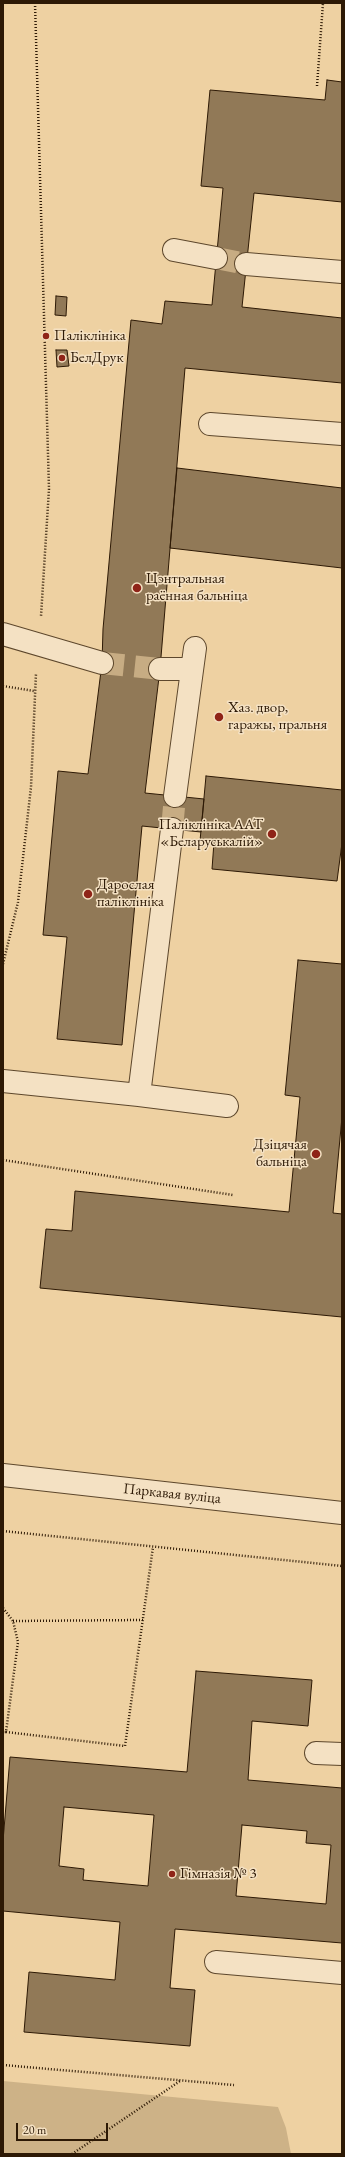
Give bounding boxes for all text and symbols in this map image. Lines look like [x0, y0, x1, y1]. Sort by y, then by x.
place label: Паліклініка [54, 327, 126, 345]
marker: Паліклініка [41, 331, 51, 341]
place label: БелДрук [70, 349, 124, 367]
marker: БелДрук [57, 353, 67, 363]
place label: Цэнтральная раённая бальніца [146, 570, 248, 605]
marker: Цэнтральная раённая бальніца [131, 582, 143, 594]
place label: Хаз. двор, гаражы, пральня [228, 699, 327, 734]
marker: Хаз. двор, гаражы, пральня [213, 711, 225, 723]
place label: Паліклініка ААТ «Беларуськалій» [159, 816, 263, 851]
marker: Паліклініка ААТ «Беларуськалій» [266, 828, 278, 840]
place label: Дарослая паліклініка [97, 876, 164, 911]
marker: Дарослая паліклініка [82, 888, 94, 900]
place label: Дзіцячая бальніца [253, 1136, 307, 1171]
marker: Дзіцячая бальніца [310, 1148, 322, 1160]
street label: Паркавая вуліца [122, 1480, 222, 1508]
place label: Гімназія № 3 [180, 1865, 257, 1883]
marker: Гімназія № 3 [167, 1869, 177, 1879]
scale bar [18, 2115, 110, 2141]
text: 20 m [23, 2122, 46, 2138]

